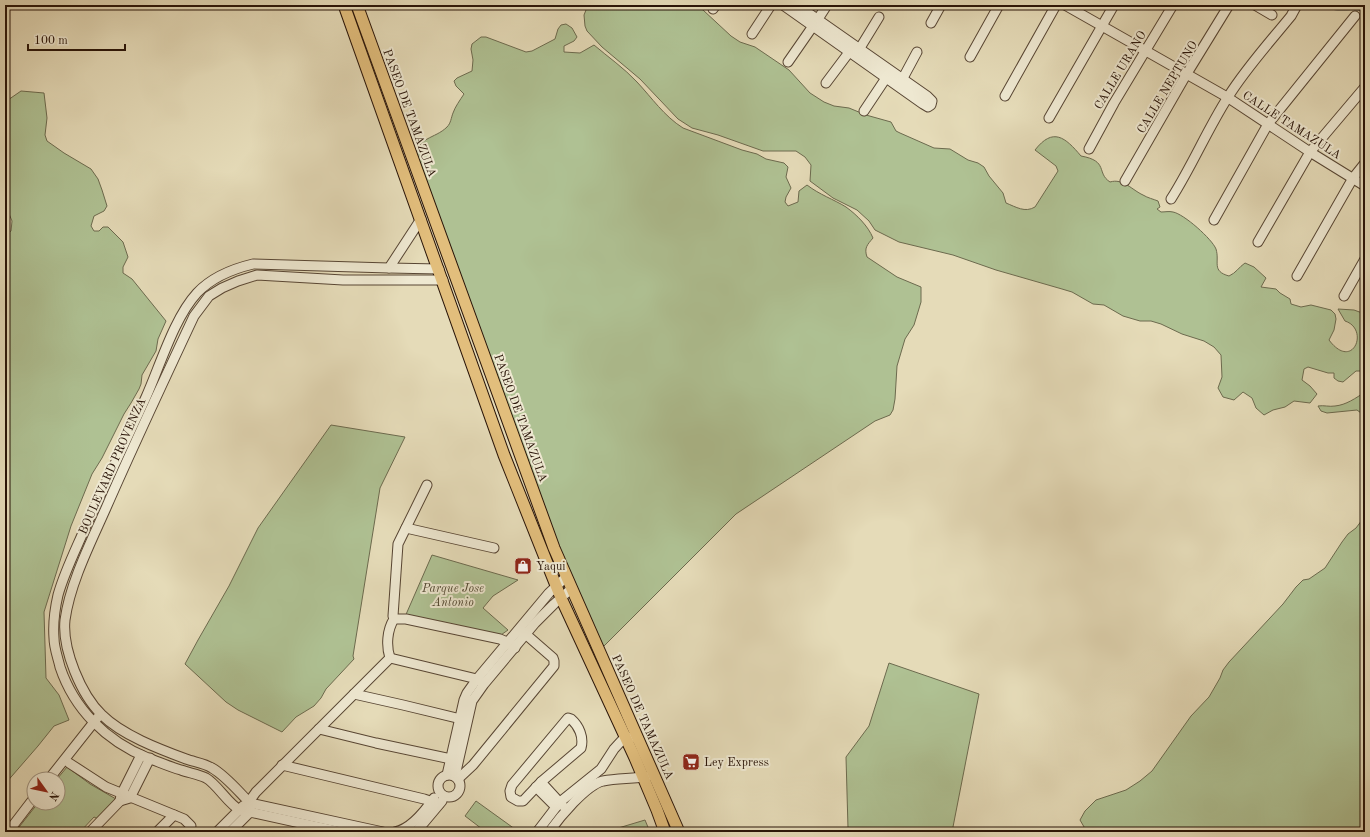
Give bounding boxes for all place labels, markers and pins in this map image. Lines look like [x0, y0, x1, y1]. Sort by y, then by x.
shop icon: Yaqui [513, 556, 533, 576]
place label: Yaqui [536, 561, 566, 573]
supermarket icon: Ley Express [681, 752, 701, 772]
place label: Ley Express [704, 757, 769, 769]

